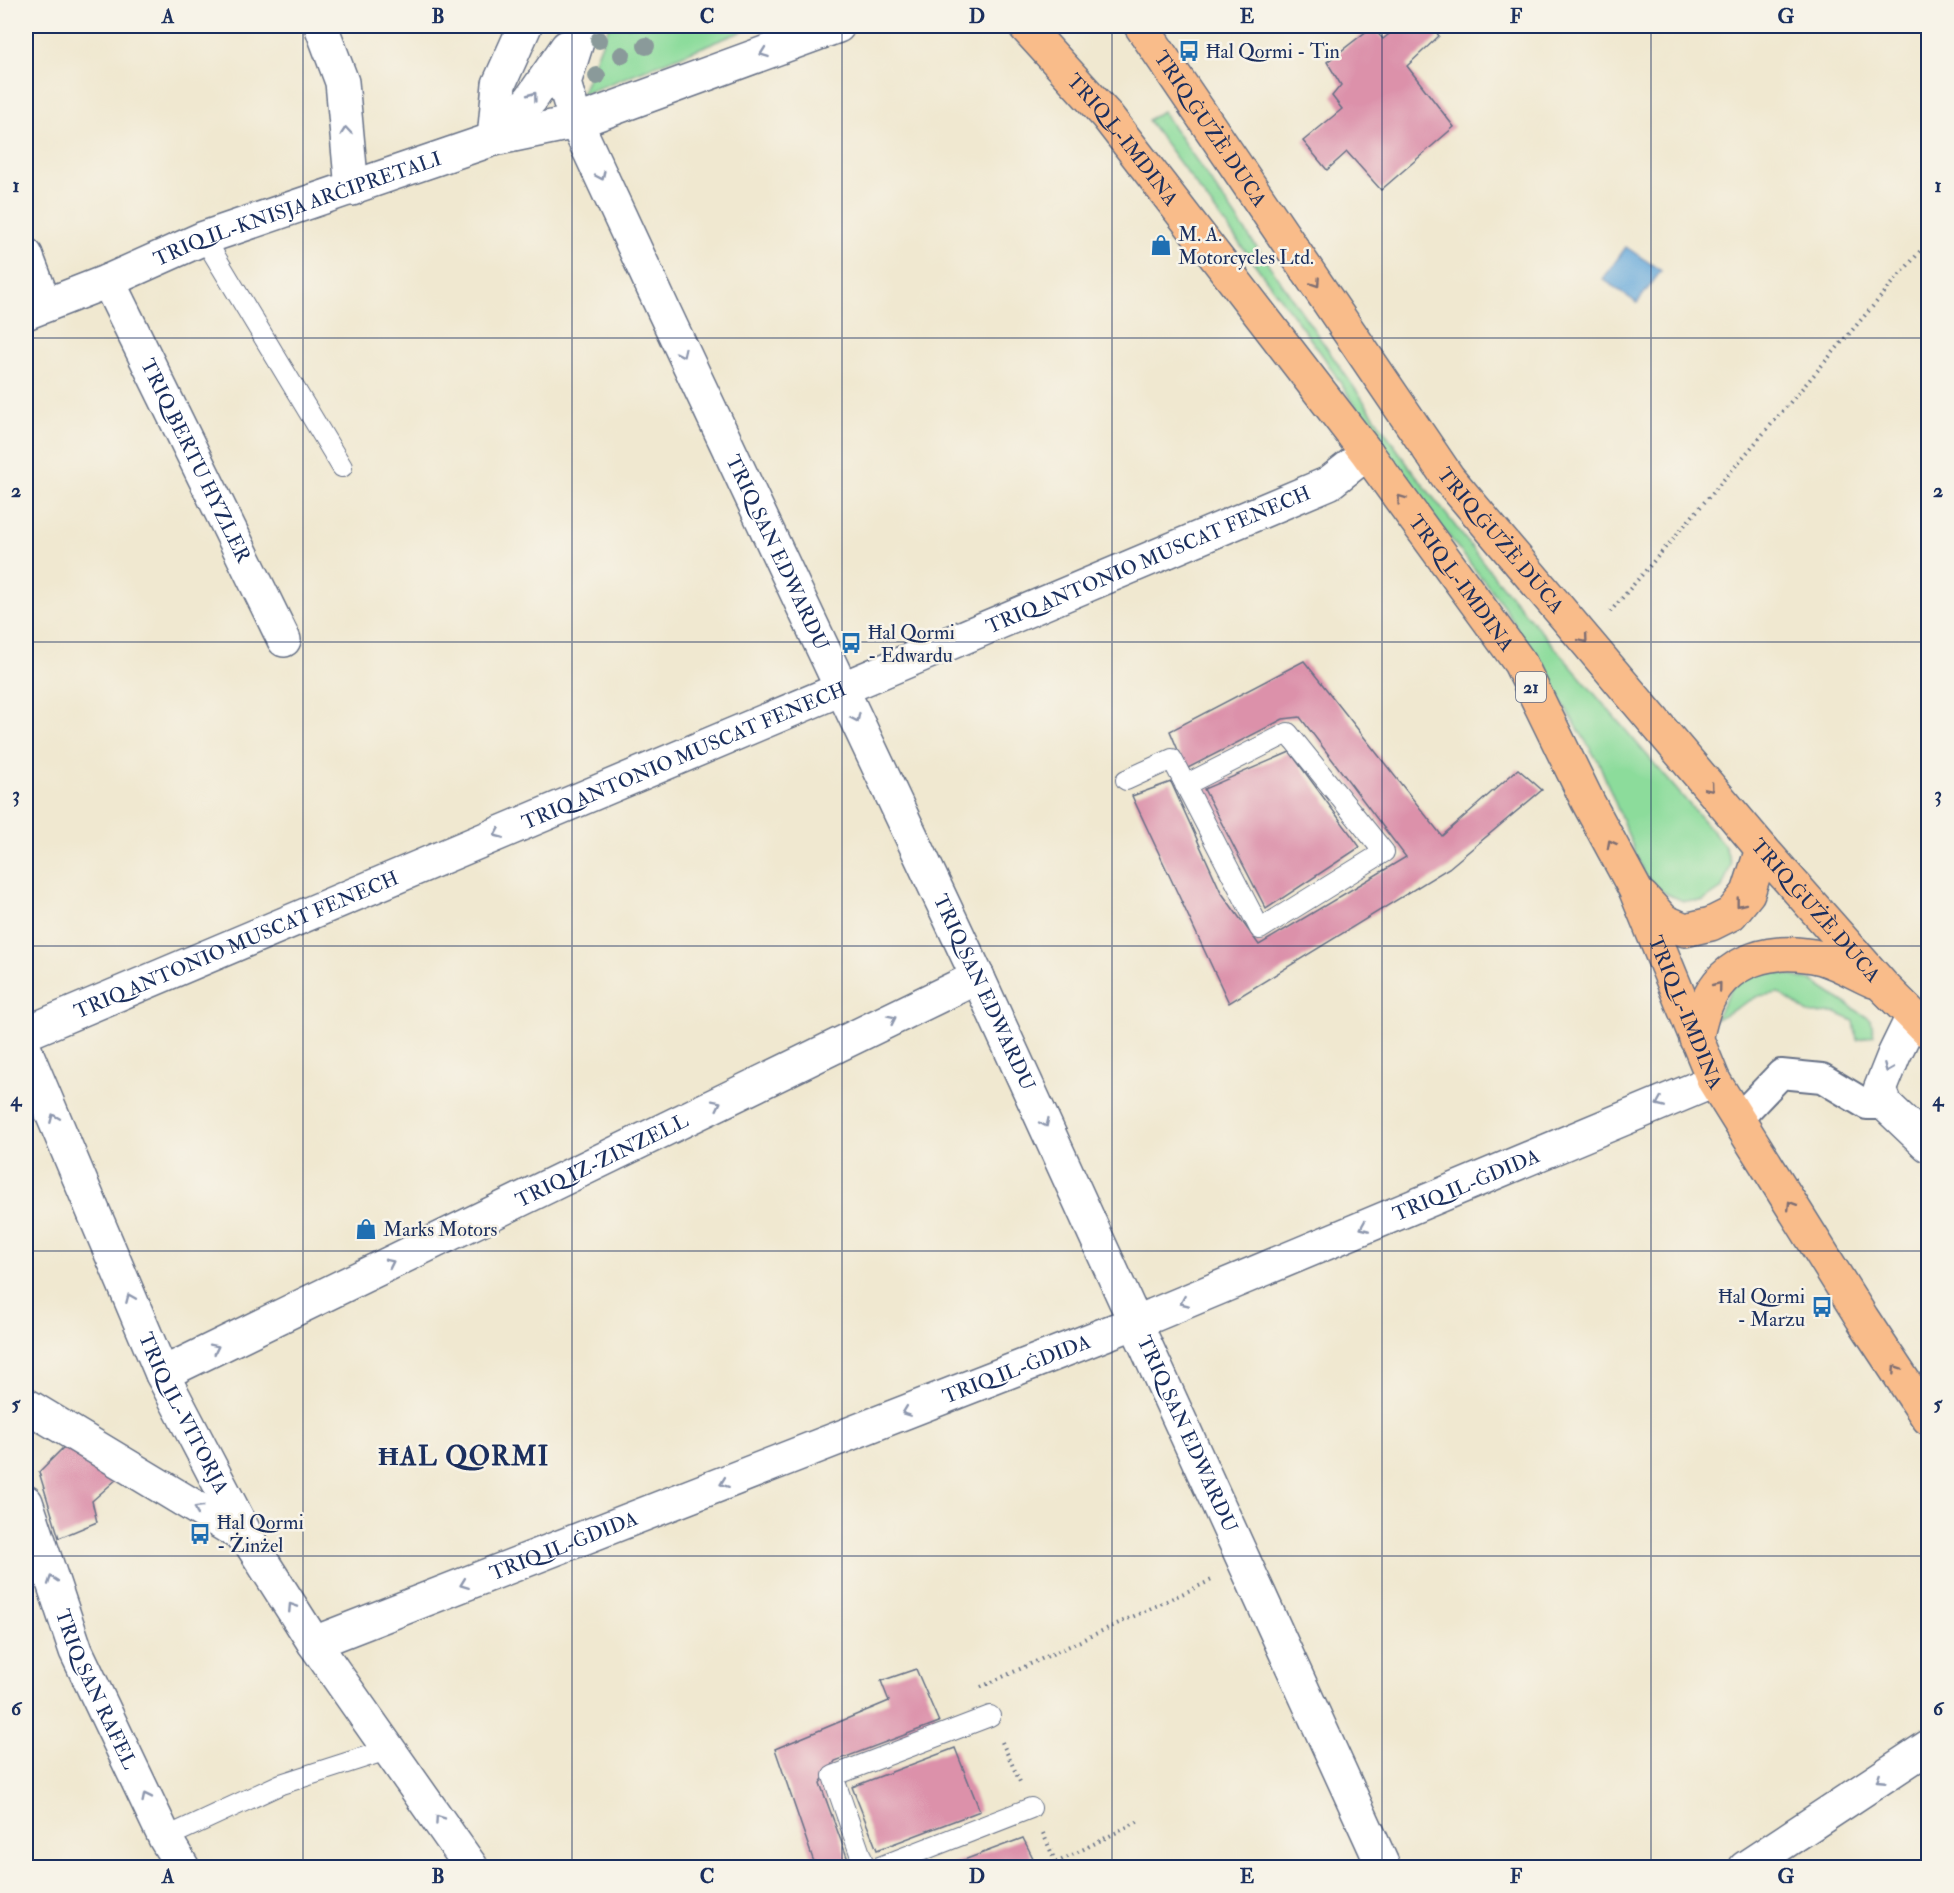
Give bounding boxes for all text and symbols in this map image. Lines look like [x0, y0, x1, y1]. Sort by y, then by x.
text: A [161, 4, 175, 29]
text: B [431, 4, 445, 29]
text: C [700, 4, 714, 29]
text: D [969, 4, 985, 29]
text: E [1240, 4, 1255, 29]
text: F [1510, 4, 1523, 29]
text: G [1778, 4, 1795, 29]
bus stop icon: Ħal Qormi - Tin [1177, 39, 1201, 63]
place label: Ħal Qormi - Tin [1206, 39, 1340, 64]
one-way arrow [759, 45, 770, 58]
street label: TRIQ ĠUŻÈ DUCA [1149, 46, 1273, 212]
street label: TRIQ L-IMDINA [1062, 68, 1184, 211]
one-way arrow [526, 91, 537, 102]
one-way arrow [340, 126, 353, 135]
street label: TRIQ IL-KNISJA ARĊIPRETALI [149, 146, 444, 272]
one-way arrow [593, 169, 605, 180]
text: 1 [12, 173, 20, 198]
text: 1 [1934, 173, 1942, 198]
place label: M. A. Motorcycles Ltd. [1178, 222, 1314, 270]
shop icon: M. A. Motorcycles Ltd. [1149, 233, 1173, 257]
one-way arrow [1308, 276, 1319, 287]
one-way arrow [675, 346, 687, 357]
street label: TRIQ BERTU HYZLER [136, 354, 257, 567]
street label: TRIQ SAN EDWARDU [721, 451, 835, 655]
street label: TRIQ ĠUŻÈ DUCA [1432, 463, 1570, 618]
text: 2 [11, 478, 21, 503]
text: 2 [1933, 478, 1943, 503]
street label: TRIQ ANTONIO MUSCAT FENECH [982, 480, 1314, 639]
one-way arrow [1397, 494, 1408, 505]
street label: TRIQ L-IMDINA [1403, 510, 1520, 656]
place label: Ħal Qormi - Edwardu [868, 620, 955, 668]
bus stop icon: Ħal Qormi - Edwardu [839, 631, 863, 655]
one-way arrow [1577, 632, 1588, 643]
road number: 21 [1516, 672, 1546, 702]
street label: TRIQ ANTONIO MUSCAT FENECH [518, 676, 850, 835]
one-way arrow [849, 712, 861, 723]
one-way arrow [1703, 781, 1714, 792]
text: 3 [12, 782, 20, 807]
text: 3 [1934, 782, 1942, 807]
one-way arrow [494, 826, 505, 838]
street label: TRIQ ĠUŻÈ DUCA [1746, 833, 1886, 987]
one-way arrow [1607, 840, 1618, 850]
street label: TRIQ ANTONIO MUSCAT FENECH [70, 865, 402, 1024]
street label: TRIQ SAN EDWARDU [928, 890, 1041, 1095]
one-way arrow [1737, 896, 1748, 907]
street label: TRIQ L-IMDINA [1643, 932, 1729, 1094]
one-way arrow [1711, 982, 1722, 993]
one-way arrow [886, 1014, 897, 1026]
one-way arrow [1883, 1062, 1895, 1073]
text: 4 [10, 1087, 23, 1112]
text: 4 [1932, 1087, 1945, 1112]
one-way arrow [1655, 1095, 1666, 1107]
one-way arrow [710, 1100, 721, 1111]
street label: TRIQ IZ-ZINZELL [511, 1107, 693, 1213]
one-way arrow [49, 1114, 61, 1125]
one-way arrow [1038, 1117, 1050, 1128]
street label: TRIQ IL-ĠDIDA [1389, 1143, 1543, 1226]
one-way arrow [1787, 1201, 1799, 1211]
shop icon: Marks Motors [354, 1217, 378, 1241]
place label: Marks Motors [383, 1217, 497, 1242]
one-way arrow [1359, 1220, 1370, 1232]
one-way arrow [384, 1258, 395, 1270]
place label: Ħal Qormi - Marzu [1718, 1284, 1805, 1332]
one-way arrow [125, 1293, 137, 1304]
one-way arrow [1179, 1295, 1190, 1307]
bus stop icon: Ħal Qormi - Marzu [1810, 1295, 1834, 1319]
street label: TRIQ IL-VITORJA [133, 1328, 235, 1498]
street label: TRIQ IL-ĠDIDA [939, 1329, 1094, 1409]
street label: TRIQ SAN EDWARDU [1132, 1331, 1243, 1536]
one-way arrow [208, 1344, 219, 1356]
one-way arrow [1892, 1365, 1903, 1376]
text: 5 [12, 1391, 22, 1416]
text: 5 [1934, 1391, 1944, 1416]
one-way arrow [901, 1404, 912, 1417]
district label: ĦAL QORMI [378, 1441, 550, 1473]
one-way arrow [720, 1475, 730, 1488]
one-way arrow [193, 1505, 204, 1516]
street label: TRIQ IL-ĠDIDA [486, 1505, 641, 1586]
place label: Ħal Qormi - Żinżel [217, 1510, 304, 1558]
bus stop icon: Ħal Qormi - Żinżel [188, 1522, 212, 1546]
one-way arrow [47, 1575, 59, 1586]
one-way arrow [460, 1577, 471, 1589]
one-way arrow [288, 1603, 299, 1614]
street label: TRIQ SAN RAFEL [50, 1606, 143, 1773]
text: 6 [11, 1696, 23, 1721]
text: 6 [1933, 1696, 1945, 1721]
one-way arrow [1875, 1772, 1886, 1783]
one-way arrow [142, 1793, 153, 1804]
one-way arrow [435, 1815, 446, 1826]
text: A [161, 1864, 175, 1889]
text: B [431, 1864, 445, 1889]
text: C [700, 1864, 714, 1889]
text: D [969, 1864, 985, 1889]
text: E [1240, 1864, 1255, 1889]
text: F [1510, 1864, 1523, 1889]
text: G [1778, 1864, 1795, 1889]

